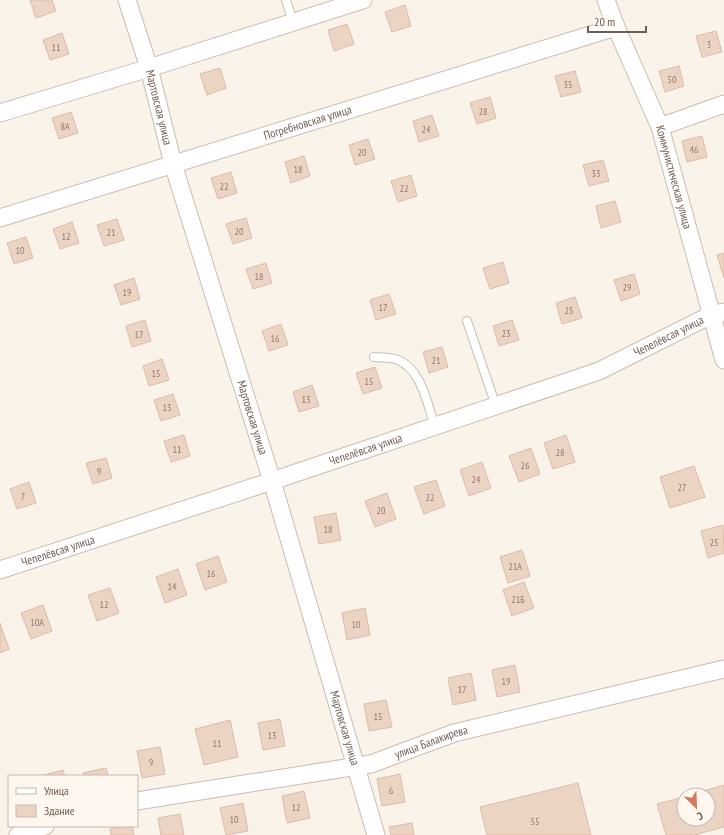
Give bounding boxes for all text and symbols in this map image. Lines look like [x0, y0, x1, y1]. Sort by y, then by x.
scale bar [588, 8, 646, 34]
text: 20 m [594, 14, 615, 29]
house number: 3 [707, 38, 711, 51]
house number: 11 [52, 41, 61, 54]
street label: Мартовская улица [143, 68, 176, 146]
house number: 50 [668, 73, 677, 86]
house number: 35 [564, 78, 573, 91]
street label: Погребновская улица [262, 101, 353, 143]
house number: 28 [479, 105, 488, 118]
house number: 8А [60, 120, 70, 133]
house number: 24 [422, 123, 431, 136]
street label: Коммунистическая улица [653, 124, 696, 231]
house number: 46 [690, 143, 699, 156]
house number: 20 [358, 146, 367, 159]
house number: 18 [294, 163, 303, 176]
house number: 33 [592, 167, 601, 180]
house number: 22 [220, 180, 229, 193]
house number: 22 [400, 182, 409, 195]
house number: 20 [235, 225, 244, 238]
house number: 21 [107, 226, 116, 239]
house number: 12 [62, 230, 71, 243]
house number: 10 [16, 244, 25, 257]
house number: 18 [255, 270, 264, 283]
house number: 29 [623, 281, 632, 294]
house number: 19 [123, 286, 132, 299]
house number: 17 [379, 301, 388, 314]
house number: 25 [565, 304, 574, 317]
street label: Чепелёвсая улица [631, 312, 706, 360]
house number: 23 [502, 327, 511, 340]
house number: 17 [135, 328, 144, 341]
house number: 16 [271, 332, 280, 345]
house number: 21 [432, 354, 441, 367]
house number: 15 [152, 367, 161, 380]
house number: 15 [365, 375, 374, 388]
street label: Мартовская улица [234, 378, 271, 456]
house number: 13 [302, 393, 311, 406]
house number: 13 [163, 401, 172, 414]
street label: Чепелёвсая улица [327, 430, 404, 468]
house number: 11 [173, 443, 182, 456]
house number: 28 [556, 446, 565, 459]
house number: 26 [521, 459, 530, 472]
house number: 9 [97, 465, 101, 478]
house number: 24 [472, 473, 481, 486]
house number: 27 [678, 481, 687, 494]
house number: 7 [21, 490, 25, 503]
house number: 22 [426, 491, 435, 504]
house number: 20 [377, 504, 386, 517]
house number: 18 [324, 523, 333, 536]
street label: Чепелёвсая улица [19, 531, 97, 570]
house number: 25 [710, 536, 719, 549]
house number: 21А [508, 560, 522, 573]
house number: 16 [207, 567, 216, 580]
house number: 14 [168, 580, 177, 593]
house number: 21Б [511, 593, 525, 606]
house number: 12 [100, 598, 109, 611]
house number: 10А [30, 616, 44, 629]
house number: 10 [352, 618, 361, 631]
house number: 19 [502, 675, 511, 688]
house number: 17 [458, 683, 467, 696]
street label: Мартовская улица [327, 689, 363, 767]
house number: 15 [374, 710, 383, 723]
street label: улица Балакирева [392, 722, 469, 762]
house number: 13 [268, 729, 277, 742]
house number: 11 [213, 737, 222, 750]
house number: 9 [149, 756, 153, 769]
legend [8, 775, 138, 827]
text: Улица [44, 783, 69, 798]
house number: 6 [389, 784, 394, 797]
north arrow [676, 787, 716, 827]
house number: 12 [292, 801, 301, 814]
text: Здание [44, 803, 75, 818]
text: С [695, 809, 705, 824]
house number: 10 [230, 813, 239, 826]
house number: 55 [531, 815, 540, 828]

